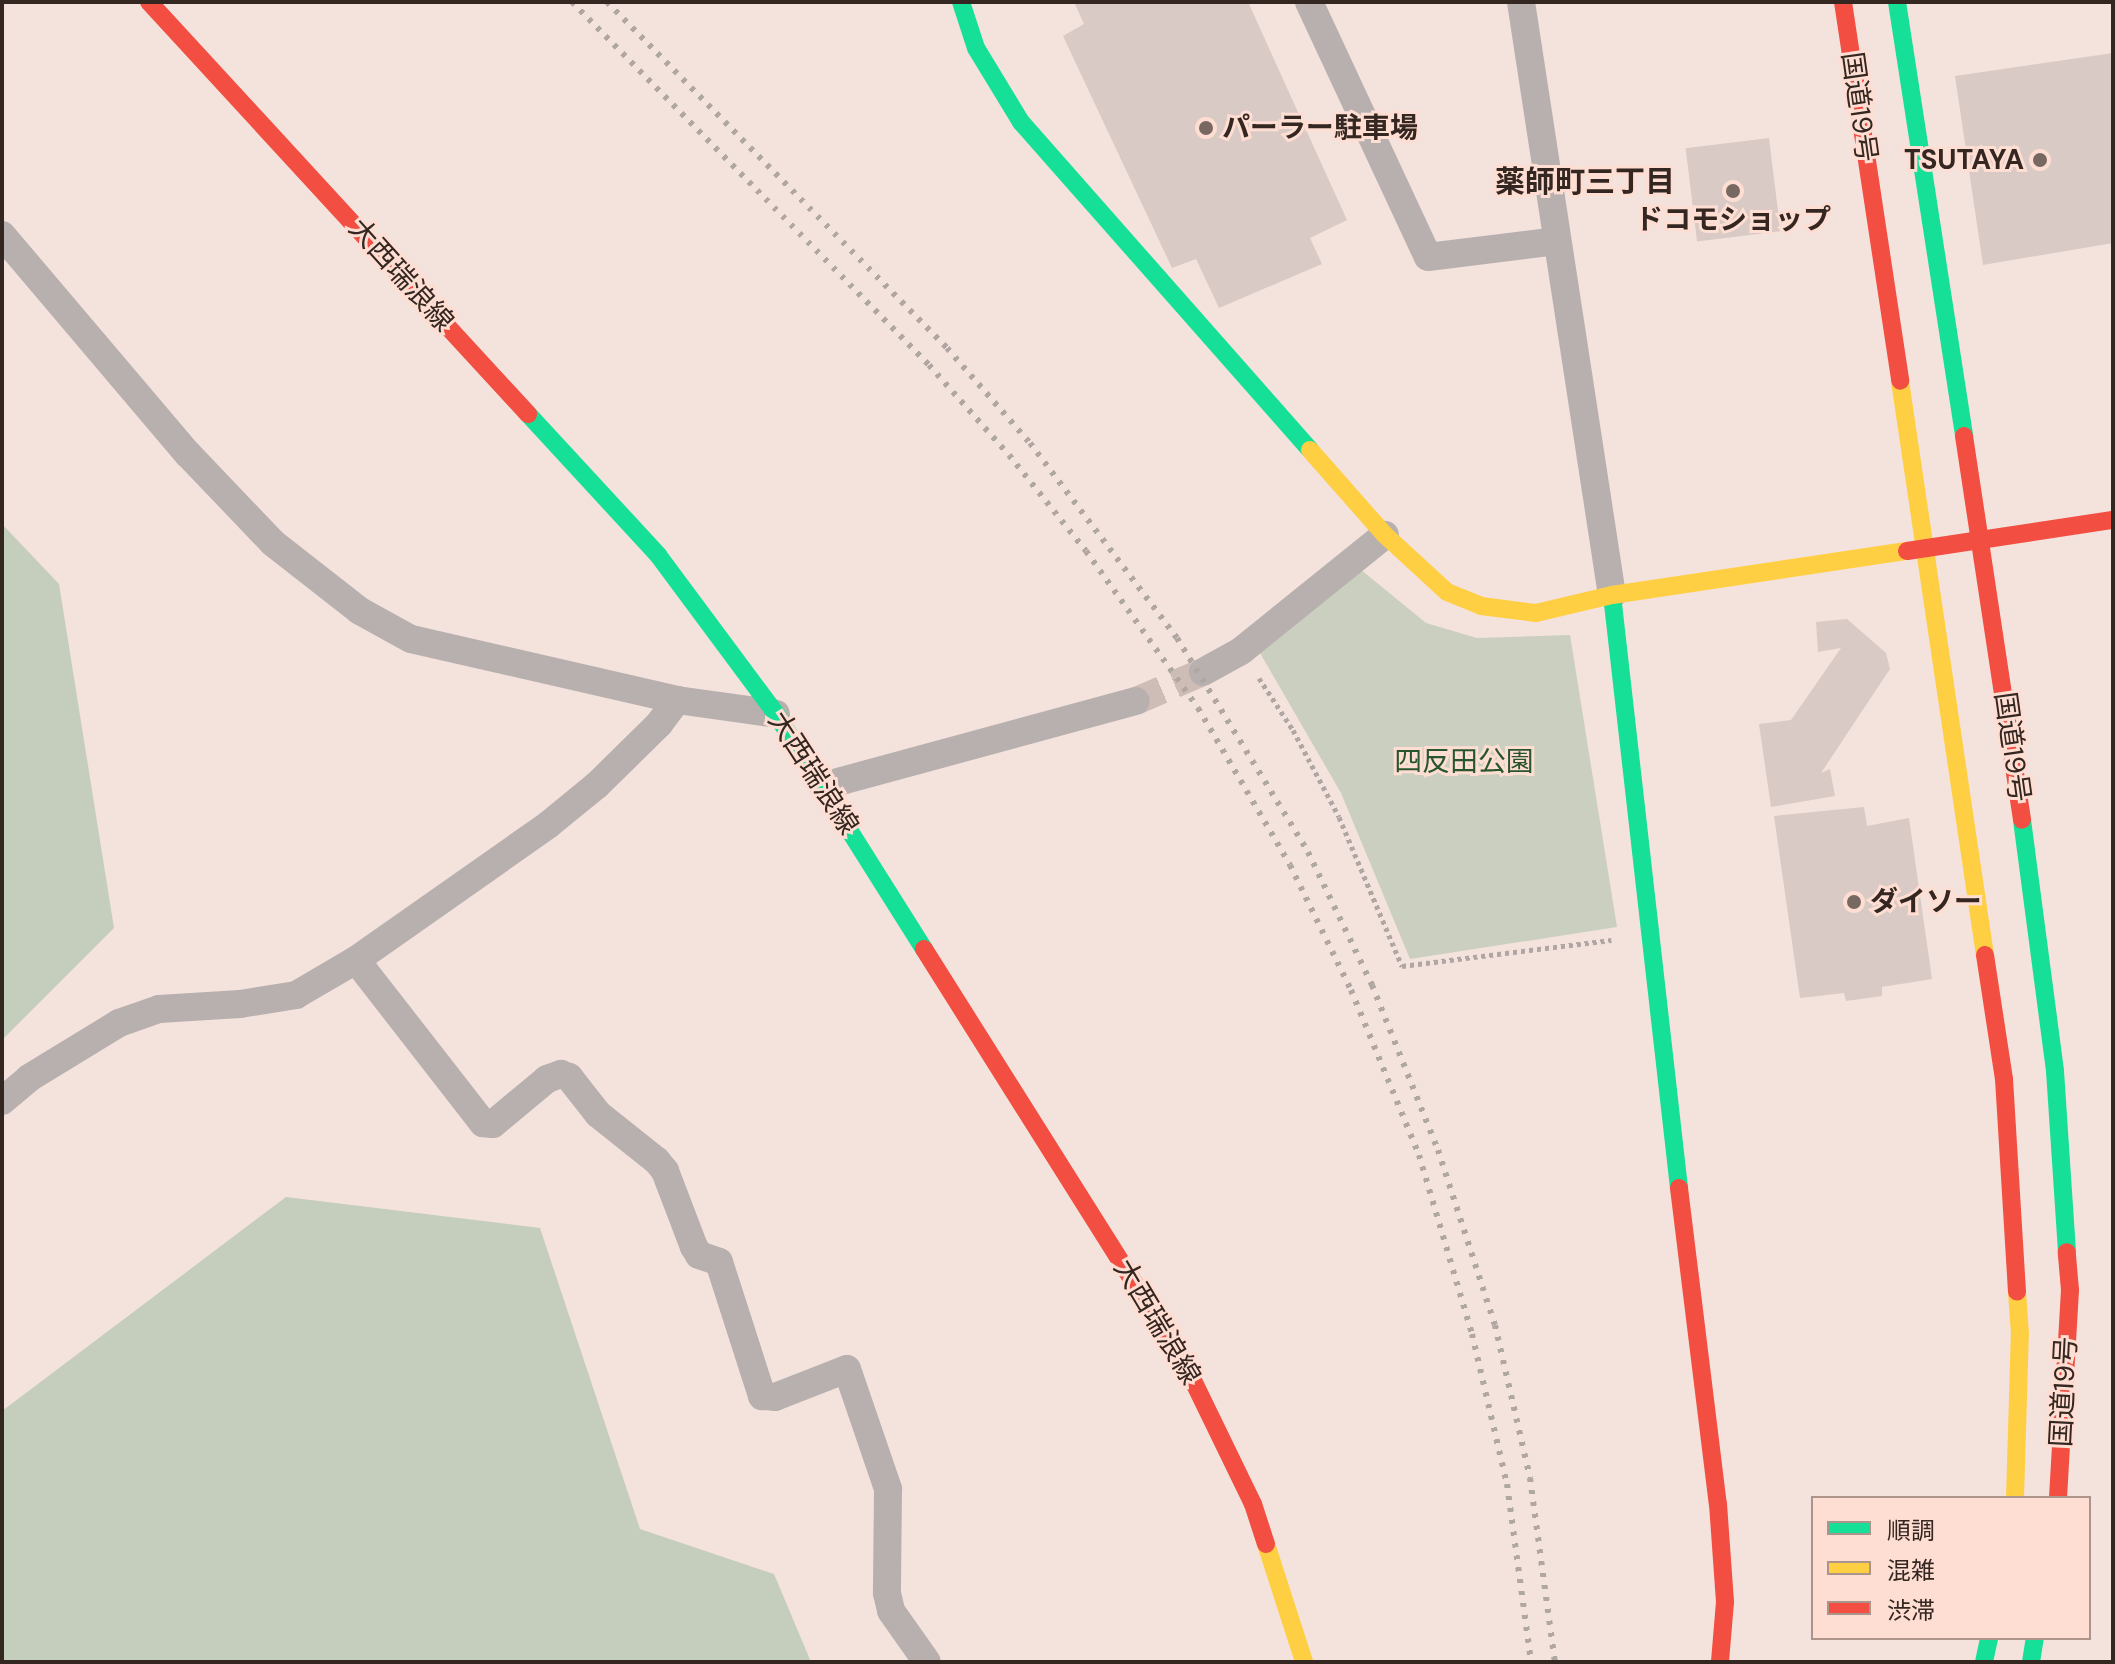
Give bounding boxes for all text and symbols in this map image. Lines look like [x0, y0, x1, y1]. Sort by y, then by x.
street label: 国道19号 [1835, 50, 1883, 164]
place label: パーラー駐車場 [1222, 111, 1418, 145]
marker: パーラー駐車場 [1197, 119, 1215, 137]
place label: TSUTAYA [1904, 143, 2024, 177]
marker: TSUTAYA [2031, 151, 2049, 169]
district label: 薬師町三丁目 [1495, 164, 1675, 200]
marker: ドコモショップ [1724, 182, 1742, 200]
place label: ドコモショップ [1635, 203, 1831, 237]
street label: 大西瑞浪線 [342, 212, 460, 338]
street label: 国道19号 [1988, 690, 2036, 804]
street label: 大西瑞浪線 [761, 705, 865, 841]
park label: 四反田公園 [1394, 745, 1534, 779]
place label: ダイソー [1870, 885, 1982, 919]
marker: ダイソー [1845, 893, 1863, 911]
street label: 大西瑞浪線 [1107, 1253, 1207, 1391]
street label: 国道19号 [2044, 1336, 2084, 1448]
legend [1811, 1496, 2091, 1640]
text: 順調 [1887, 1515, 1935, 1546]
text: 混雑 [1887, 1555, 1935, 1586]
text: 渋滞 [1887, 1595, 1935, 1626]

